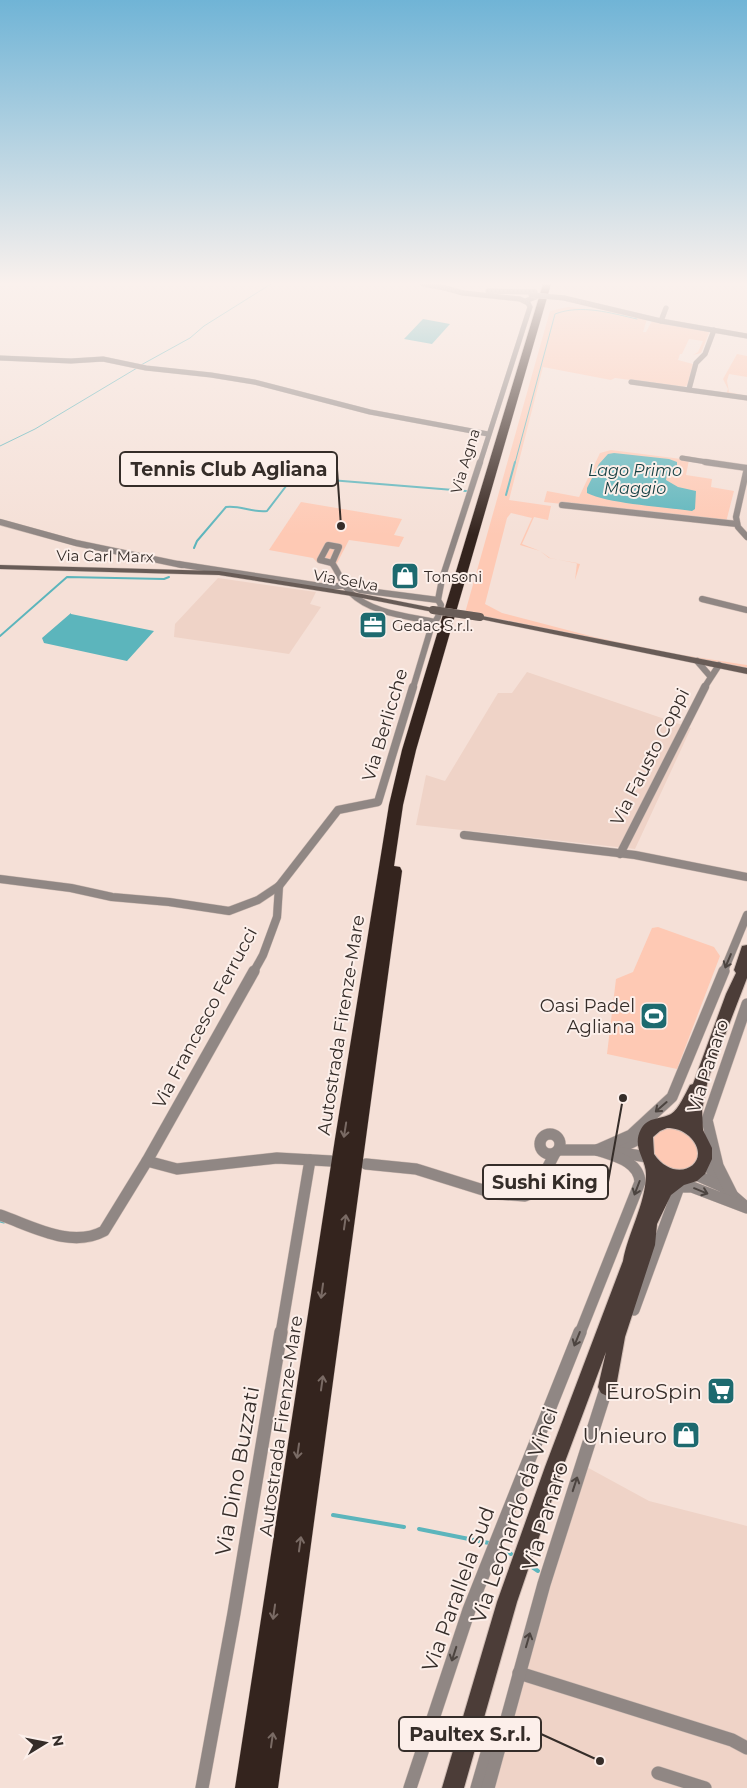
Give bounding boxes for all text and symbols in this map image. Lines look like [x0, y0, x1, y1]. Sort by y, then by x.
street label: Via Agna [446, 426, 484, 496]
callout: Tennis Club Agliana [120, 452, 337, 486]
text: Tennis Club Agliana [131, 458, 327, 481]
water label: Lago Primo Maggio [588, 461, 682, 498]
street label: Via Carl Marx [56, 546, 154, 566]
shop icon: Tonsoni [390, 561, 420, 591]
street label: Via Selva [312, 565, 380, 595]
place label: Tonsoni [424, 567, 482, 586]
office icon: Gedac S.r.l. [358, 610, 388, 640]
place label: Gedac S.r.l. [392, 616, 473, 635]
street label: Via Berlicche [357, 666, 413, 784]
street label: Via Fausto Coppi [606, 685, 694, 829]
street label: Autostrada Firenze-Mare [313, 913, 369, 1137]
street label: Via Francesco Ferrucci [148, 924, 262, 1112]
one-way arrow [723, 953, 732, 968]
place label: Oasi Padel Agliana [540, 995, 635, 1038]
sports icon: Oasi Padel Agliana [639, 1001, 669, 1031]
street label: Via Panaro [683, 1017, 733, 1115]
one-way arrow [655, 1102, 668, 1113]
one-way arrow [340, 1122, 350, 1138]
callout: Sushi King [483, 1165, 608, 1199]
text: Sushi King [492, 1171, 598, 1194]
one-way arrow [632, 1180, 641, 1195]
one-way arrow [693, 1186, 708, 1196]
one-way arrow [340, 1215, 350, 1231]
one-way arrow [316, 1282, 326, 1298]
street label: Autostrada Firenze-Mare [255, 1314, 307, 1538]
one-way arrow [571, 1331, 581, 1346]
one-way arrow [317, 1376, 327, 1392]
supermarket icon: EuroSpin [706, 1376, 736, 1406]
place label: EuroSpin [606, 1379, 702, 1404]
street label: Via Dino Buzzati [210, 1384, 264, 1558]
street label: Via Leonardo da Vinci [465, 1404, 563, 1626]
shop icon: Unieuro [671, 1420, 701, 1450]
place label: Unieuro [582, 1423, 667, 1448]
one-way arrow [293, 1443, 303, 1459]
street label: Via Panaro [517, 1458, 573, 1574]
one-way arrow [571, 1477, 580, 1492]
street label: Via Parallela Sud [417, 1503, 499, 1675]
one-way arrow [295, 1536, 305, 1552]
one-way arrow [269, 1604, 279, 1620]
one-way arrow [524, 1632, 534, 1648]
one-way arrow [449, 1645, 458, 1661]
callout: Paultex S.r.l. [399, 1717, 541, 1751]
north arrow [20, 1718, 70, 1768]
text: Paultex S.r.l. [409, 1723, 531, 1746]
one-way arrow [267, 1732, 277, 1748]
text: N [48, 1734, 68, 1748]

